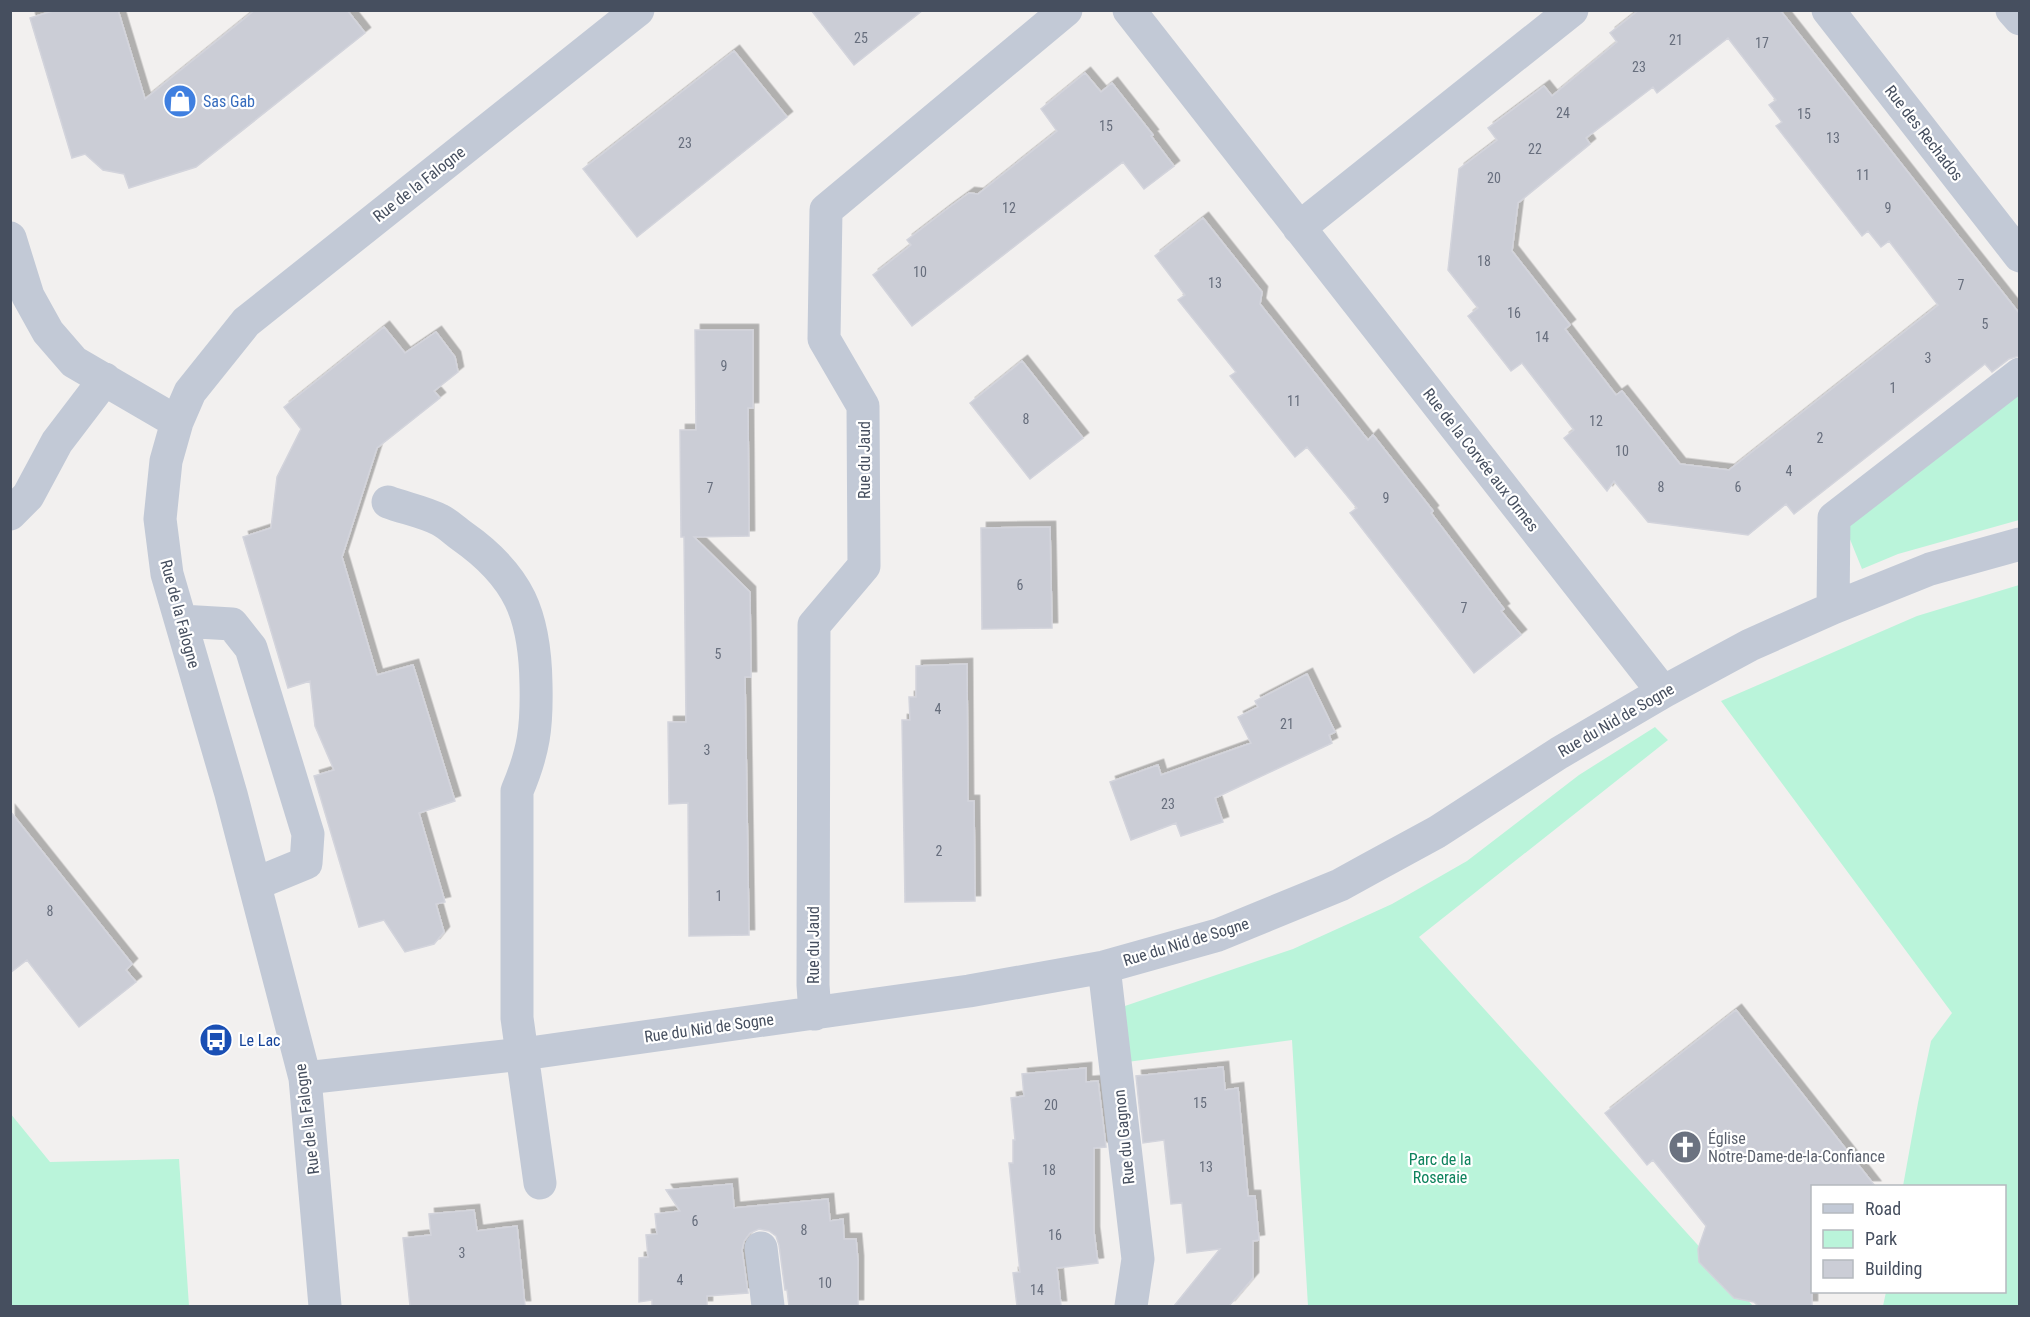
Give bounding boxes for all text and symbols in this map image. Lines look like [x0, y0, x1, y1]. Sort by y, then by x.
house number: 25 [854, 30, 868, 46]
house number: 21 [1669, 32, 1683, 48]
house number: 17 [1755, 35, 1769, 51]
house number: 23 [1632, 59, 1646, 75]
street label: Rue des Rechados [1881, 82, 1967, 184]
shop icon: Sas Gab [162, 83, 198, 119]
place label: Sas Gab [203, 92, 255, 111]
house number: 24 [1556, 105, 1570, 121]
house number: 15 [1797, 106, 1811, 122]
house number: 15 [1099, 118, 1113, 134]
house number: 13 [1826, 130, 1840, 146]
house number: 23 [678, 135, 692, 151]
house number: 22 [1528, 141, 1542, 157]
street label: Rue de la Falogne [369, 142, 469, 226]
house number: 11 [1856, 167, 1870, 183]
house number: 20 [1487, 170, 1501, 186]
house number: 12 [1002, 200, 1016, 216]
house number: 9 [1885, 200, 1891, 216]
house number: 18 [1477, 253, 1491, 269]
house number: 10 [913, 264, 927, 280]
house number: 13 [1208, 275, 1222, 291]
house number: 7 [1958, 277, 1965, 293]
house number: 16 [1507, 305, 1521, 321]
house number: 5 [1982, 316, 1989, 332]
house number: 14 [1535, 329, 1549, 345]
house number: 3 [1925, 350, 1931, 366]
house number: 9 [721, 358, 727, 374]
house number: 1 [1890, 380, 1896, 396]
street label: Rue de la Corvée aux Ormes [1419, 385, 1543, 535]
house number: 11 [1287, 393, 1301, 409]
house number: 8 [1023, 411, 1030, 427]
house number: 12 [1589, 413, 1603, 429]
street label: Rue du Jaud [855, 421, 874, 499]
house number: 2 [1817, 430, 1824, 446]
house number: 10 [1615, 443, 1629, 459]
house number: 4 [1786, 463, 1793, 479]
house number: 8 [1658, 479, 1665, 495]
house number: 6 [1735, 479, 1742, 495]
house number: 7 [707, 480, 714, 496]
house number: 9 [1383, 490, 1389, 506]
street label: Rue de la Falogne [156, 558, 204, 670]
house number: 6 [1017, 577, 1024, 593]
house number: 7 [1461, 600, 1468, 616]
house number: 5 [715, 646, 722, 662]
street label: Rue du Nid de Sogne [1555, 679, 1677, 761]
house number: 4 [935, 701, 942, 717]
house number: 21 [1280, 716, 1294, 732]
house number: 3 [704, 742, 710, 758]
house number: 23 [1161, 796, 1175, 812]
house number: 2 [936, 843, 943, 859]
house number: 1 [716, 888, 722, 904]
house number: 8 [47, 903, 54, 919]
street label: Rue du Jaud [804, 906, 823, 984]
street label: Rue du Nid de Sogne [1121, 914, 1251, 970]
street label: Rue du Nid de Sogne [643, 1010, 775, 1046]
bus stop icon: Le Lac [198, 1022, 234, 1058]
place label: Le Lac [239, 1031, 280, 1050]
street label: Rue de la Falogne [291, 1063, 323, 1175]
street label: Rue du Gagnon [1110, 1089, 1138, 1185]
house number: 15 [1193, 1095, 1207, 1111]
house number: 20 [1044, 1097, 1058, 1113]
church icon: Église Notre-Dame-de-la-Confiance [1667, 1129, 1703, 1165]
place label: Église Notre-Dame-de-la-Confiance [1708, 1129, 1885, 1166]
park label: Parc de la Roseraie [1409, 1150, 1471, 1187]
house number: 13 [1199, 1159, 1213, 1175]
house number: 18 [1042, 1162, 1056, 1178]
legend [1811, 1185, 2006, 1293]
text: Road [1865, 1198, 1901, 1219]
house number: 6 [692, 1213, 699, 1229]
house number: 8 [801, 1222, 808, 1238]
house number: 16 [1048, 1227, 1062, 1243]
text: Park [1865, 1228, 1897, 1249]
house number: 3 [459, 1245, 465, 1261]
text: Building [1865, 1258, 1922, 1279]
house number: 4 [677, 1272, 684, 1288]
house number: 10 [818, 1275, 832, 1291]
house number: 14 [1030, 1282, 1044, 1298]

